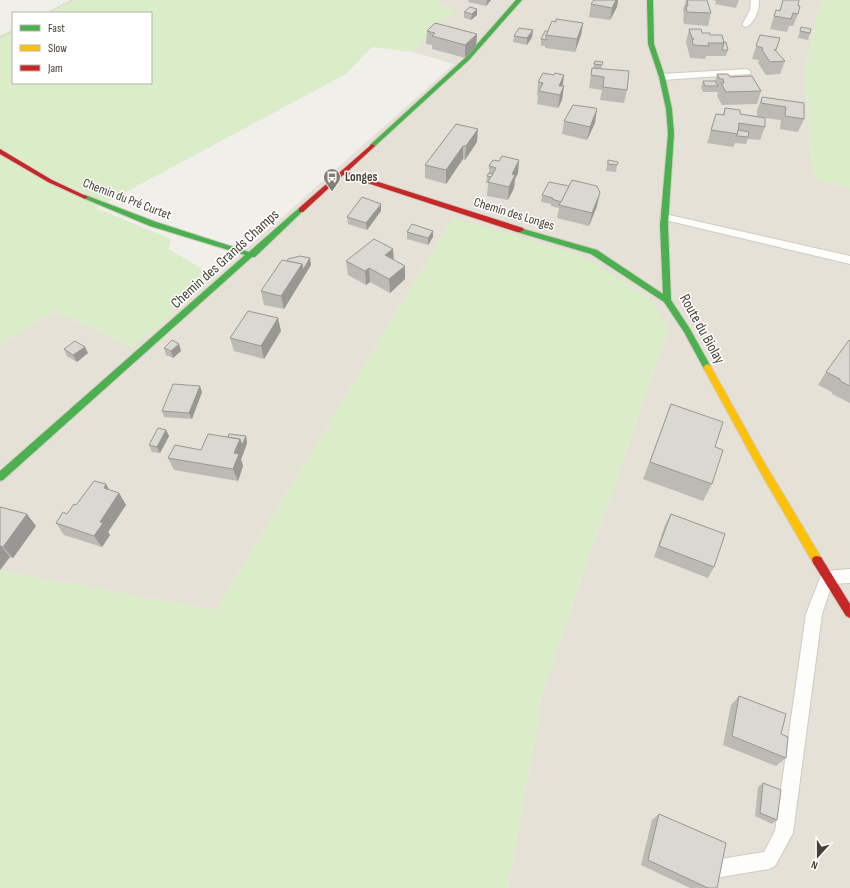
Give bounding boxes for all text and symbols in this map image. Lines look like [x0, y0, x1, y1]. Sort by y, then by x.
legend [12, 12, 152, 84]
text: Fast [48, 21, 65, 36]
text: Slow [48, 41, 67, 56]
text: Jam [47, 61, 63, 76]
bus stop icon: Longes [322, 167, 342, 192]
place label: Longes [345, 169, 377, 185]
street label: Chemin du Pré Curtet [81, 175, 173, 223]
street label: Chemin des Longes [472, 194, 557, 234]
street label: Chemin des Grands Champs [167, 205, 283, 313]
street label: Route du Biolay [675, 291, 729, 367]
north arrow [798, 836, 838, 876]
text: N [809, 858, 820, 872]

